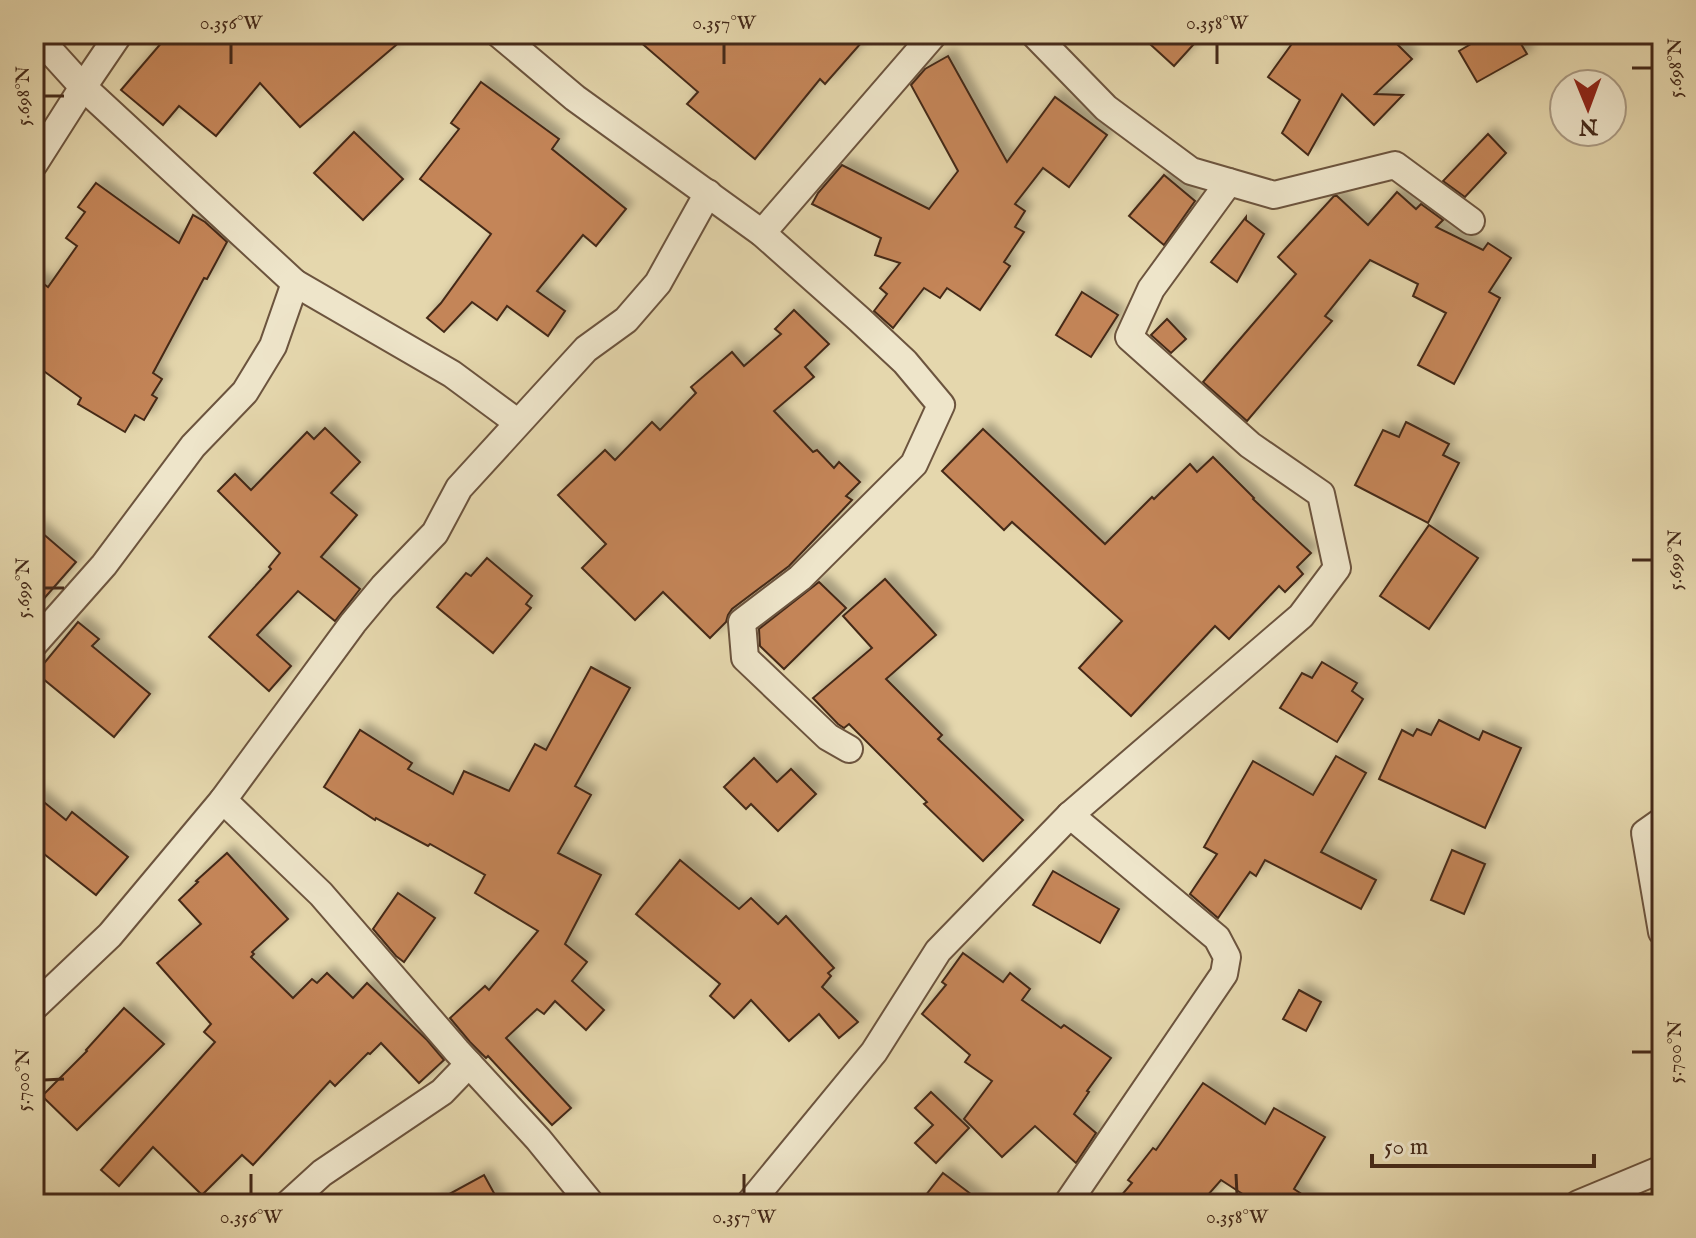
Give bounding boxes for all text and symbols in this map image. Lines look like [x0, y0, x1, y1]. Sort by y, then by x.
text: 0.356°W [200, 11, 263, 36]
text: 0.357°W [692, 11, 757, 36]
text: 0.358°W [1186, 11, 1249, 36]
text: 5.698°N [1663, 38, 1688, 98]
text: 5.698°N [11, 66, 36, 126]
north arrow [1548, 68, 1628, 148]
text: N [1579, 112, 1599, 140]
text: 5.699°N [1663, 529, 1688, 591]
text: 5.699°N [11, 557, 36, 619]
text: 5.700°N [1663, 1020, 1688, 1084]
text: 5.700°N [11, 1048, 36, 1112]
scale bar [1372, 1118, 1594, 1168]
text: 50 m [1384, 1132, 1428, 1163]
text: 0.356°W [220, 1205, 283, 1230]
text: 0.357°W [712, 1205, 777, 1230]
text: 0.358°W [1206, 1205, 1269, 1230]

